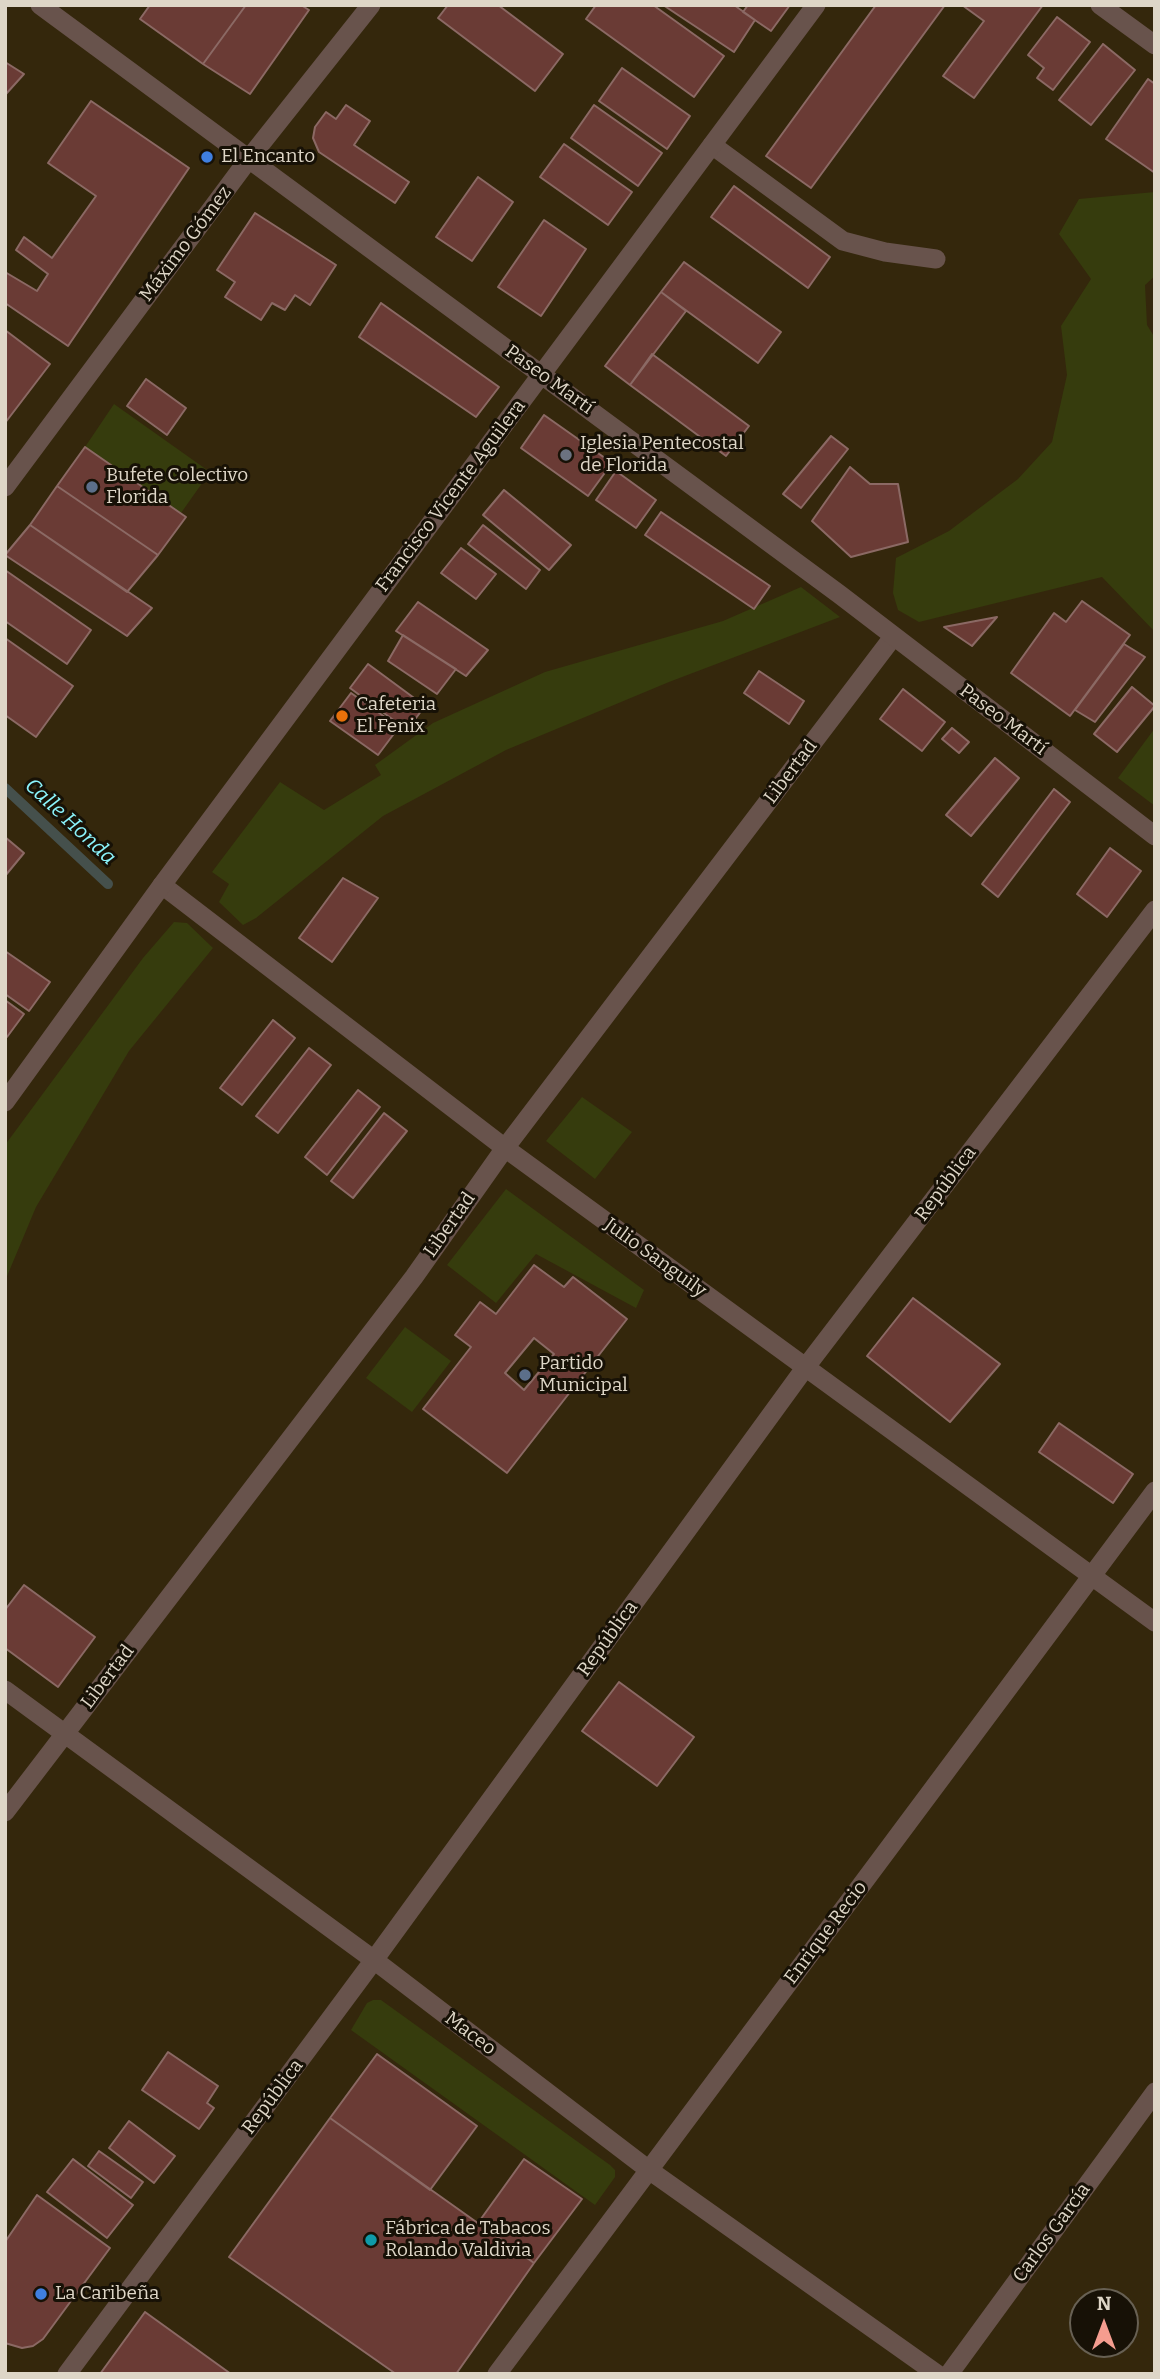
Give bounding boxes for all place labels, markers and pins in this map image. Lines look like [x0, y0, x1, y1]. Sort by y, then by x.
place label: El Encanto [221, 146, 315, 168]
marker: El Encanto [199, 149, 215, 165]
place label: Iglesia Pentecostal de Florida [580, 433, 744, 477]
marker: Iglesia Pentecostal de Florida [558, 447, 574, 463]
place label: Bufete Colectivo Florida [106, 465, 248, 509]
marker: Bufete Colectivo Florida [84, 479, 100, 495]
place label: Cafeteria El Fenix [356, 694, 436, 738]
marker: Cafeteria El Fenix [334, 708, 350, 724]
place label: Partido Municipal [539, 1353, 628, 1397]
marker: Partido Municipal [517, 1367, 533, 1383]
place label: Fábrica de Tabacos Rolando Valdivia [385, 2218, 551, 2262]
marker: Fábrica de Tabacos Rolando Valdivia [363, 2232, 379, 2248]
place label: La Caribeña [55, 2283, 159, 2305]
marker: La Caribeña [33, 2286, 49, 2302]

